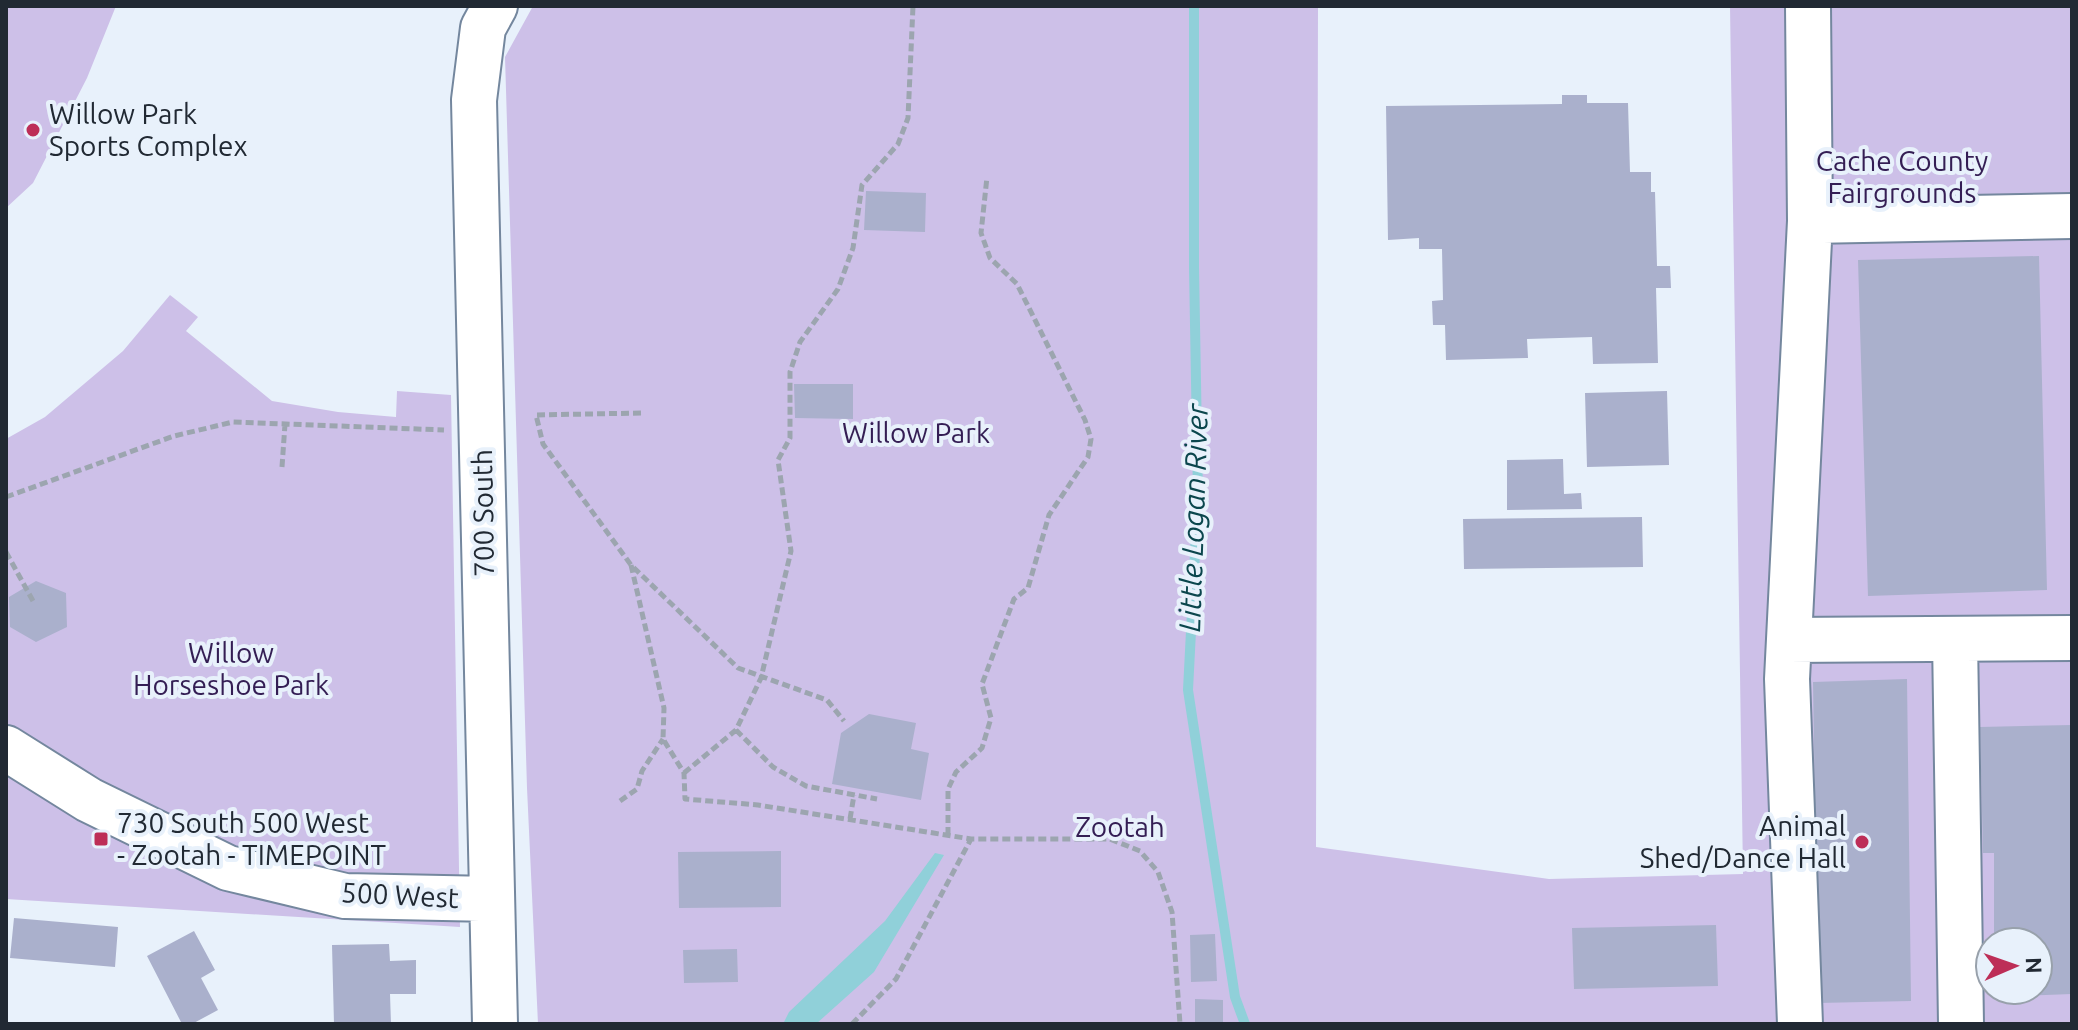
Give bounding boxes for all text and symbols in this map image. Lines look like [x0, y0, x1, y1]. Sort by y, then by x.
place label: Willow Park Sports Complex [49, 98, 248, 161]
marker: Willow Park Sports Complex [24, 121, 42, 139]
park label: Cache County Fairgrounds [1816, 145, 1988, 208]
water label: Little Logan River [1172, 402, 1214, 633]
park label: Willow Park [842, 417, 990, 448]
street label: 700 South [466, 449, 499, 577]
park label: Willow Horseshoe Park [133, 637, 329, 700]
place label: 730 South 500 West - Zootah - TIMEPOINT [117, 807, 387, 870]
place label: Animal Shed/Dance Hall [1640, 810, 1846, 873]
park label: Zootah [1075, 811, 1165, 842]
marker: 730 South 500 West - Zootah - TIMEPOINT [92, 830, 110, 848]
marker: Animal Shed/Dance Hall [1853, 833, 1871, 851]
street label: 500 West [340, 876, 460, 913]
north arrow [1974, 926, 2054, 1006]
text: N [2022, 957, 2047, 974]

